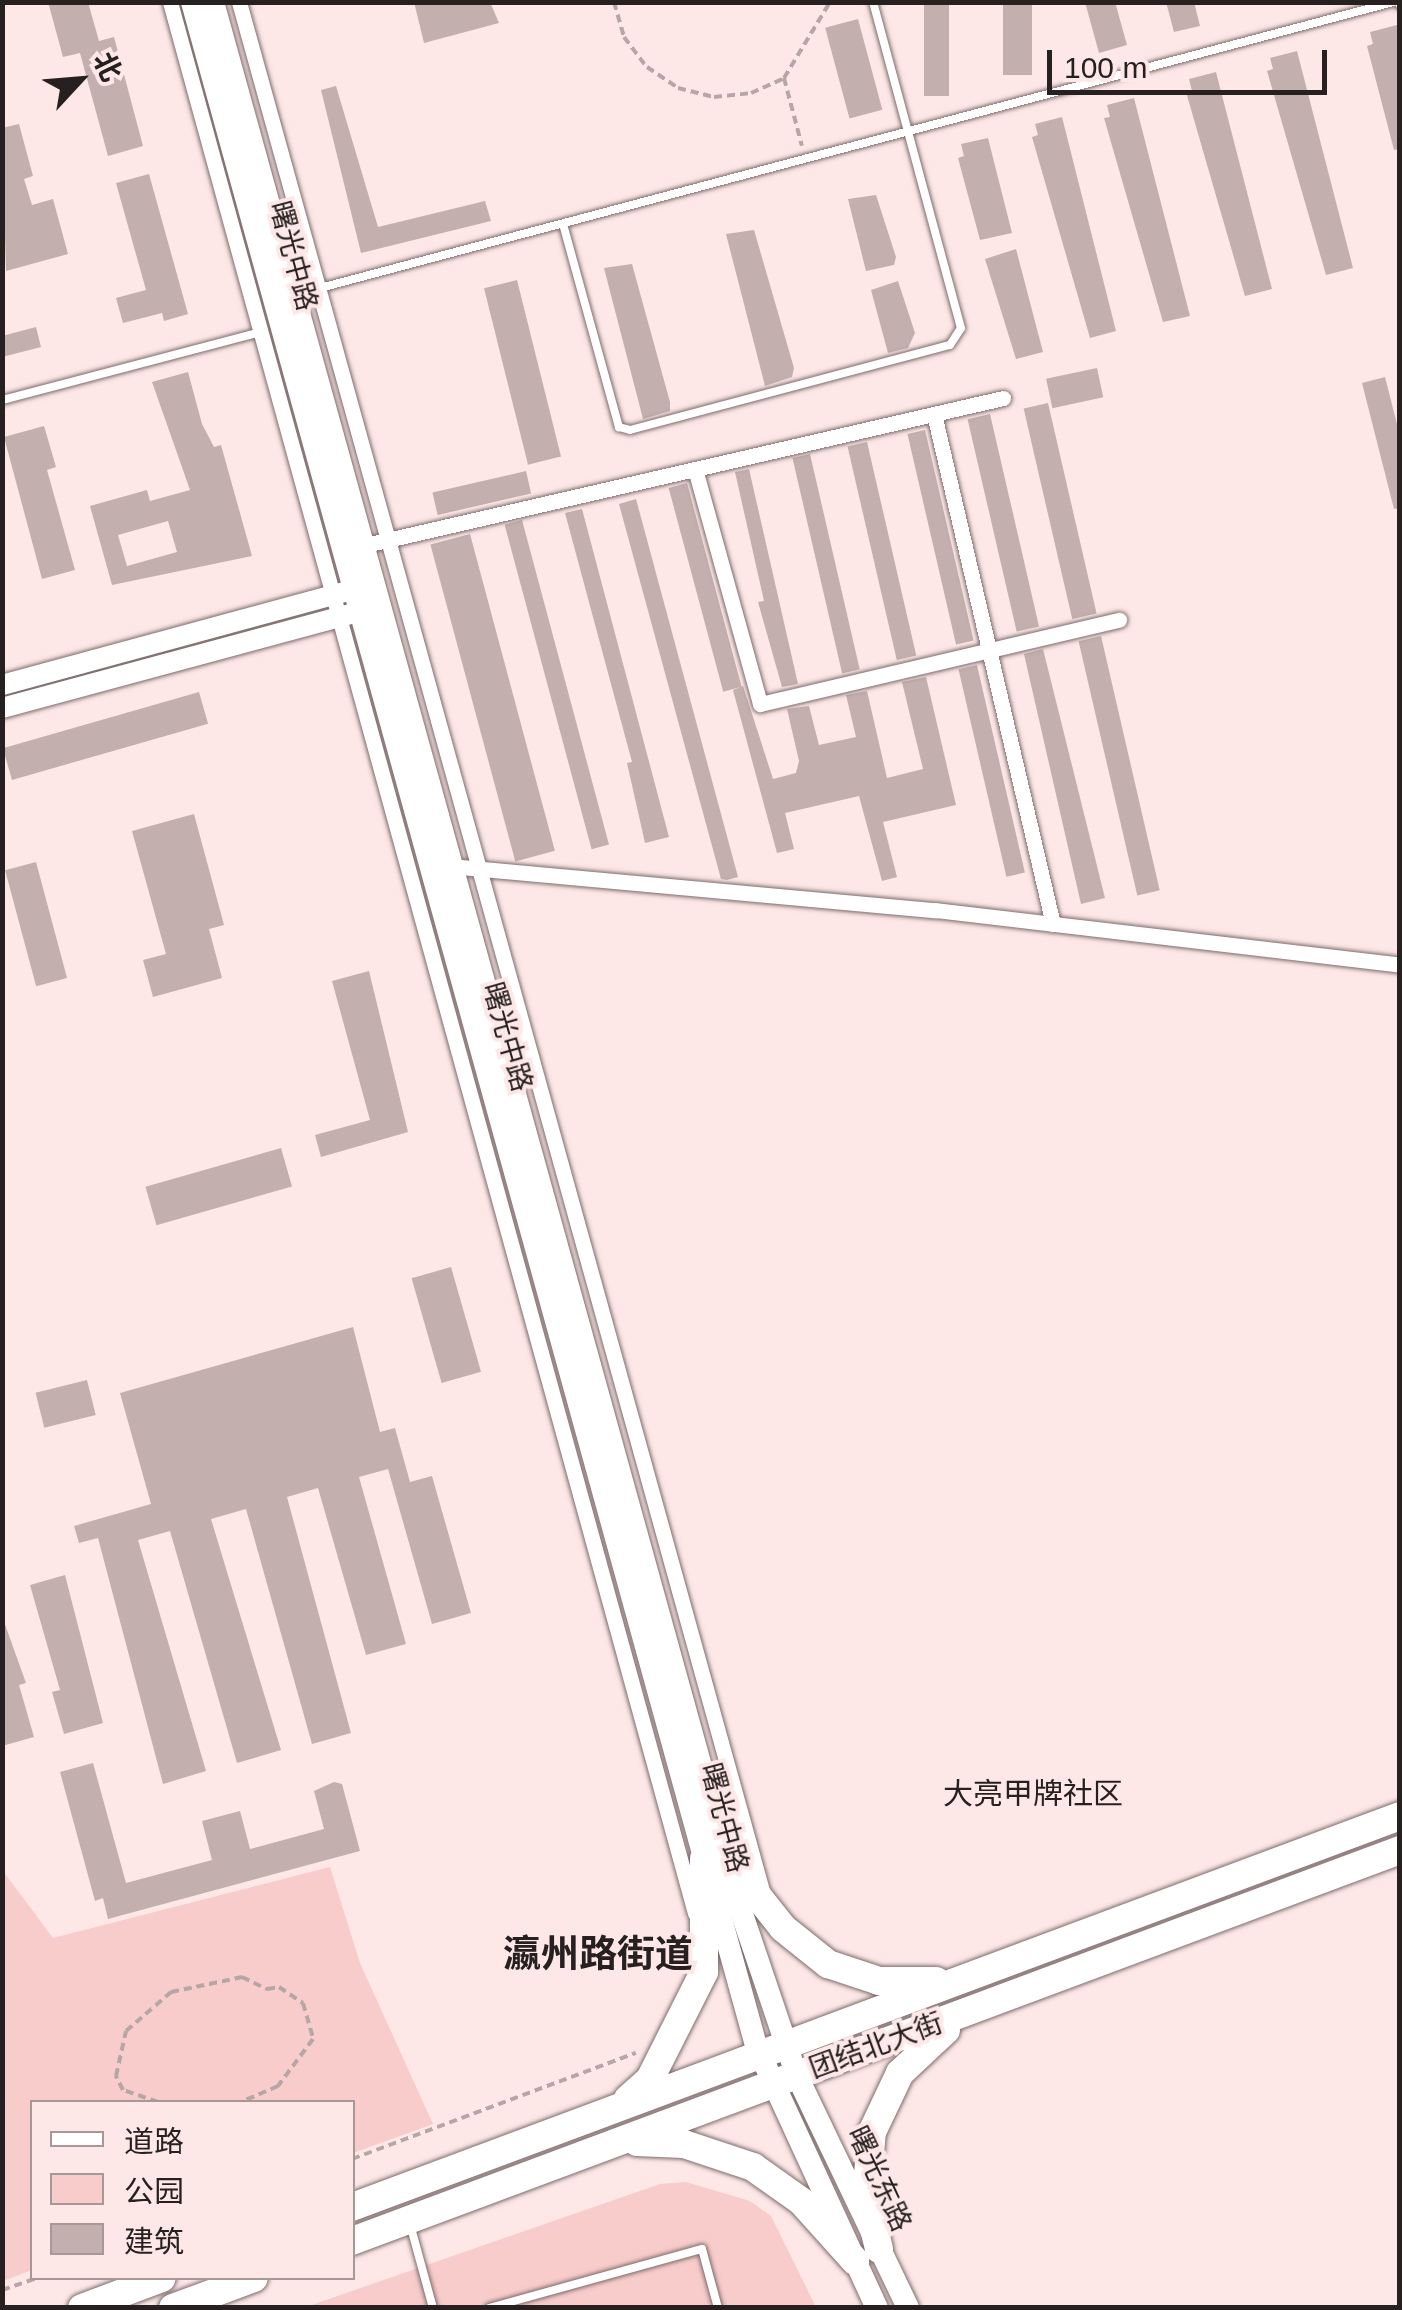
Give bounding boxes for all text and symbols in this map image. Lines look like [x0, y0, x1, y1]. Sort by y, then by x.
north arrow [30, 30, 130, 130]
scale bar [1052, 30, 1332, 92]
text: 北 [87, 47, 127, 86]
text: 100 m [1064, 51, 1147, 84]
street label: 曙光中路 [262, 198, 324, 314]
street label: 曙光中路 [475, 979, 539, 1095]
street label: 曙光中路 [693, 1760, 755, 1876]
district label: 大亮甲牌社区 [943, 1776, 1123, 1812]
district label: 瀛州路街道 [503, 1932, 693, 1978]
street label: 团结北大街 [804, 2006, 948, 2086]
legend [30, 2100, 355, 2280]
street label: 曙光东路 [840, 2121, 918, 2237]
text: 道路 [124, 2125, 184, 2158]
text: 公园 [124, 2175, 184, 2208]
text: 建筑 [124, 2225, 184, 2258]

